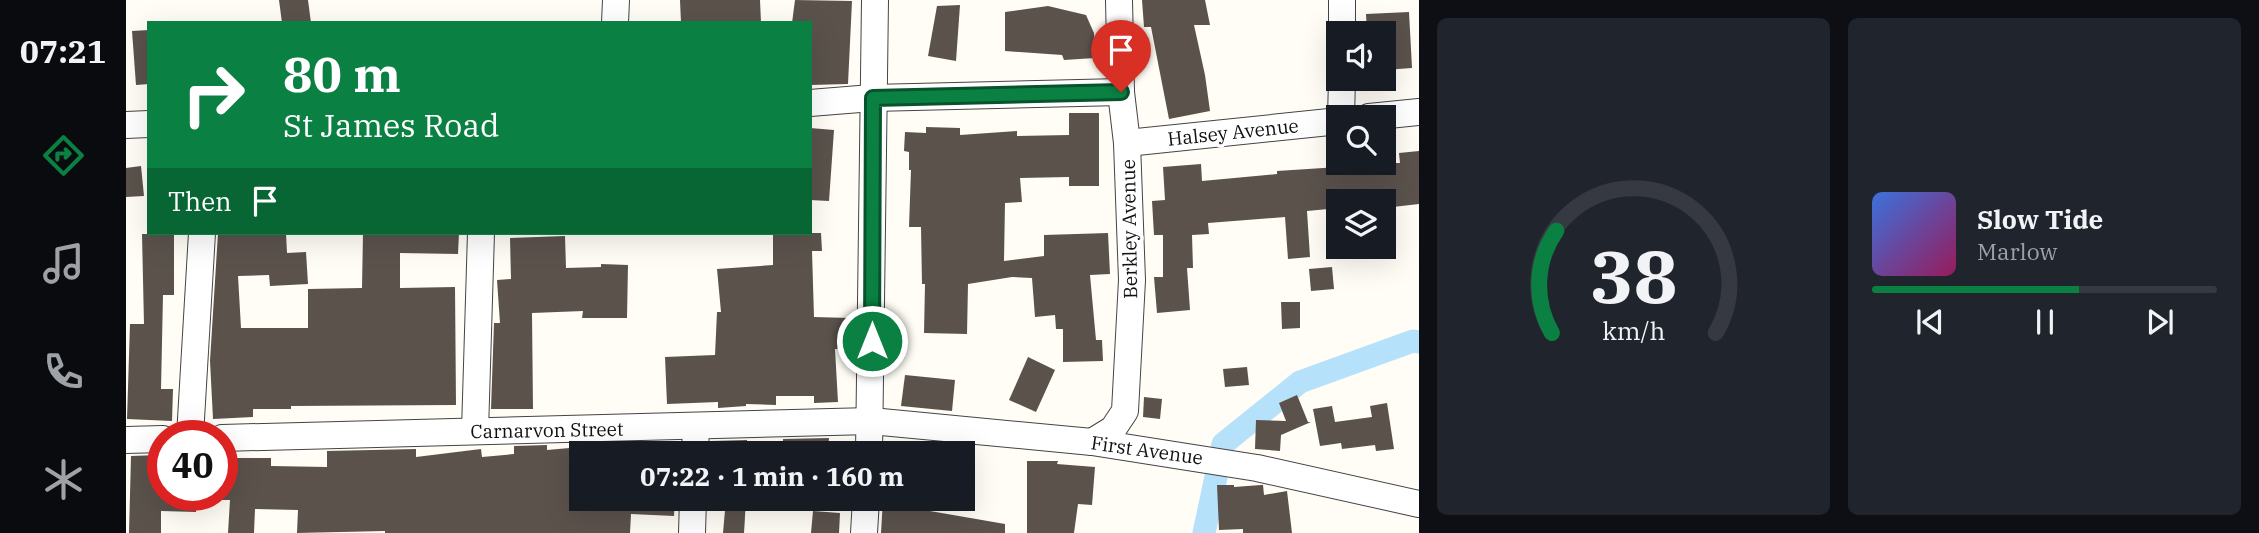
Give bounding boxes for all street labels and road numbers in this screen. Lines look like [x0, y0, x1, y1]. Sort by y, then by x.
street label: Halsey Avenue [1166, 113, 1300, 151]
street label: Berkley Avenue [1116, 159, 1142, 299]
street label: Carnarvon Street [470, 417, 624, 443]
street label: First Avenue [1089, 430, 1205, 470]

